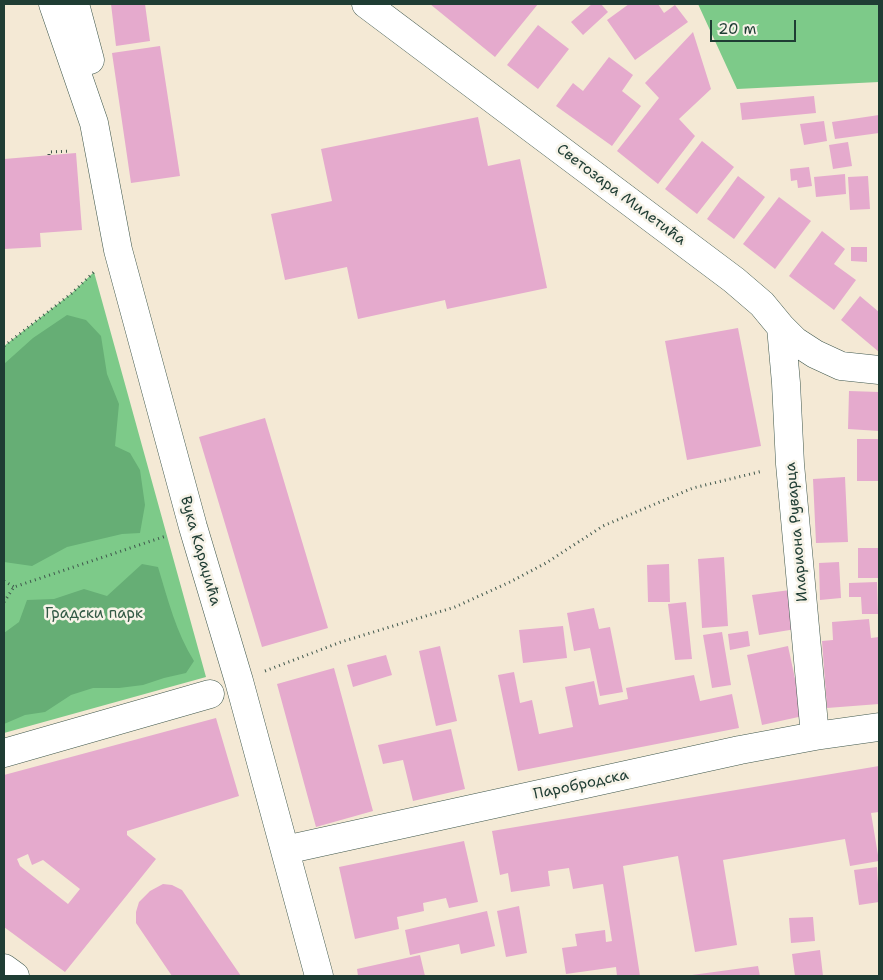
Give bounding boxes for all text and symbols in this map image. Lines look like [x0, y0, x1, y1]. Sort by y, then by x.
scale bar [713, 10, 799, 42]
text: 20 m [718, 19, 757, 39]
street label: Светозара Милетића [553, 140, 689, 250]
street label: Илариона Руварца [782, 461, 812, 603]
street label: Вука Караџића [176, 494, 224, 608]
park label: Градски парк [45, 605, 143, 623]
street label: Паробродска [532, 766, 630, 804]

